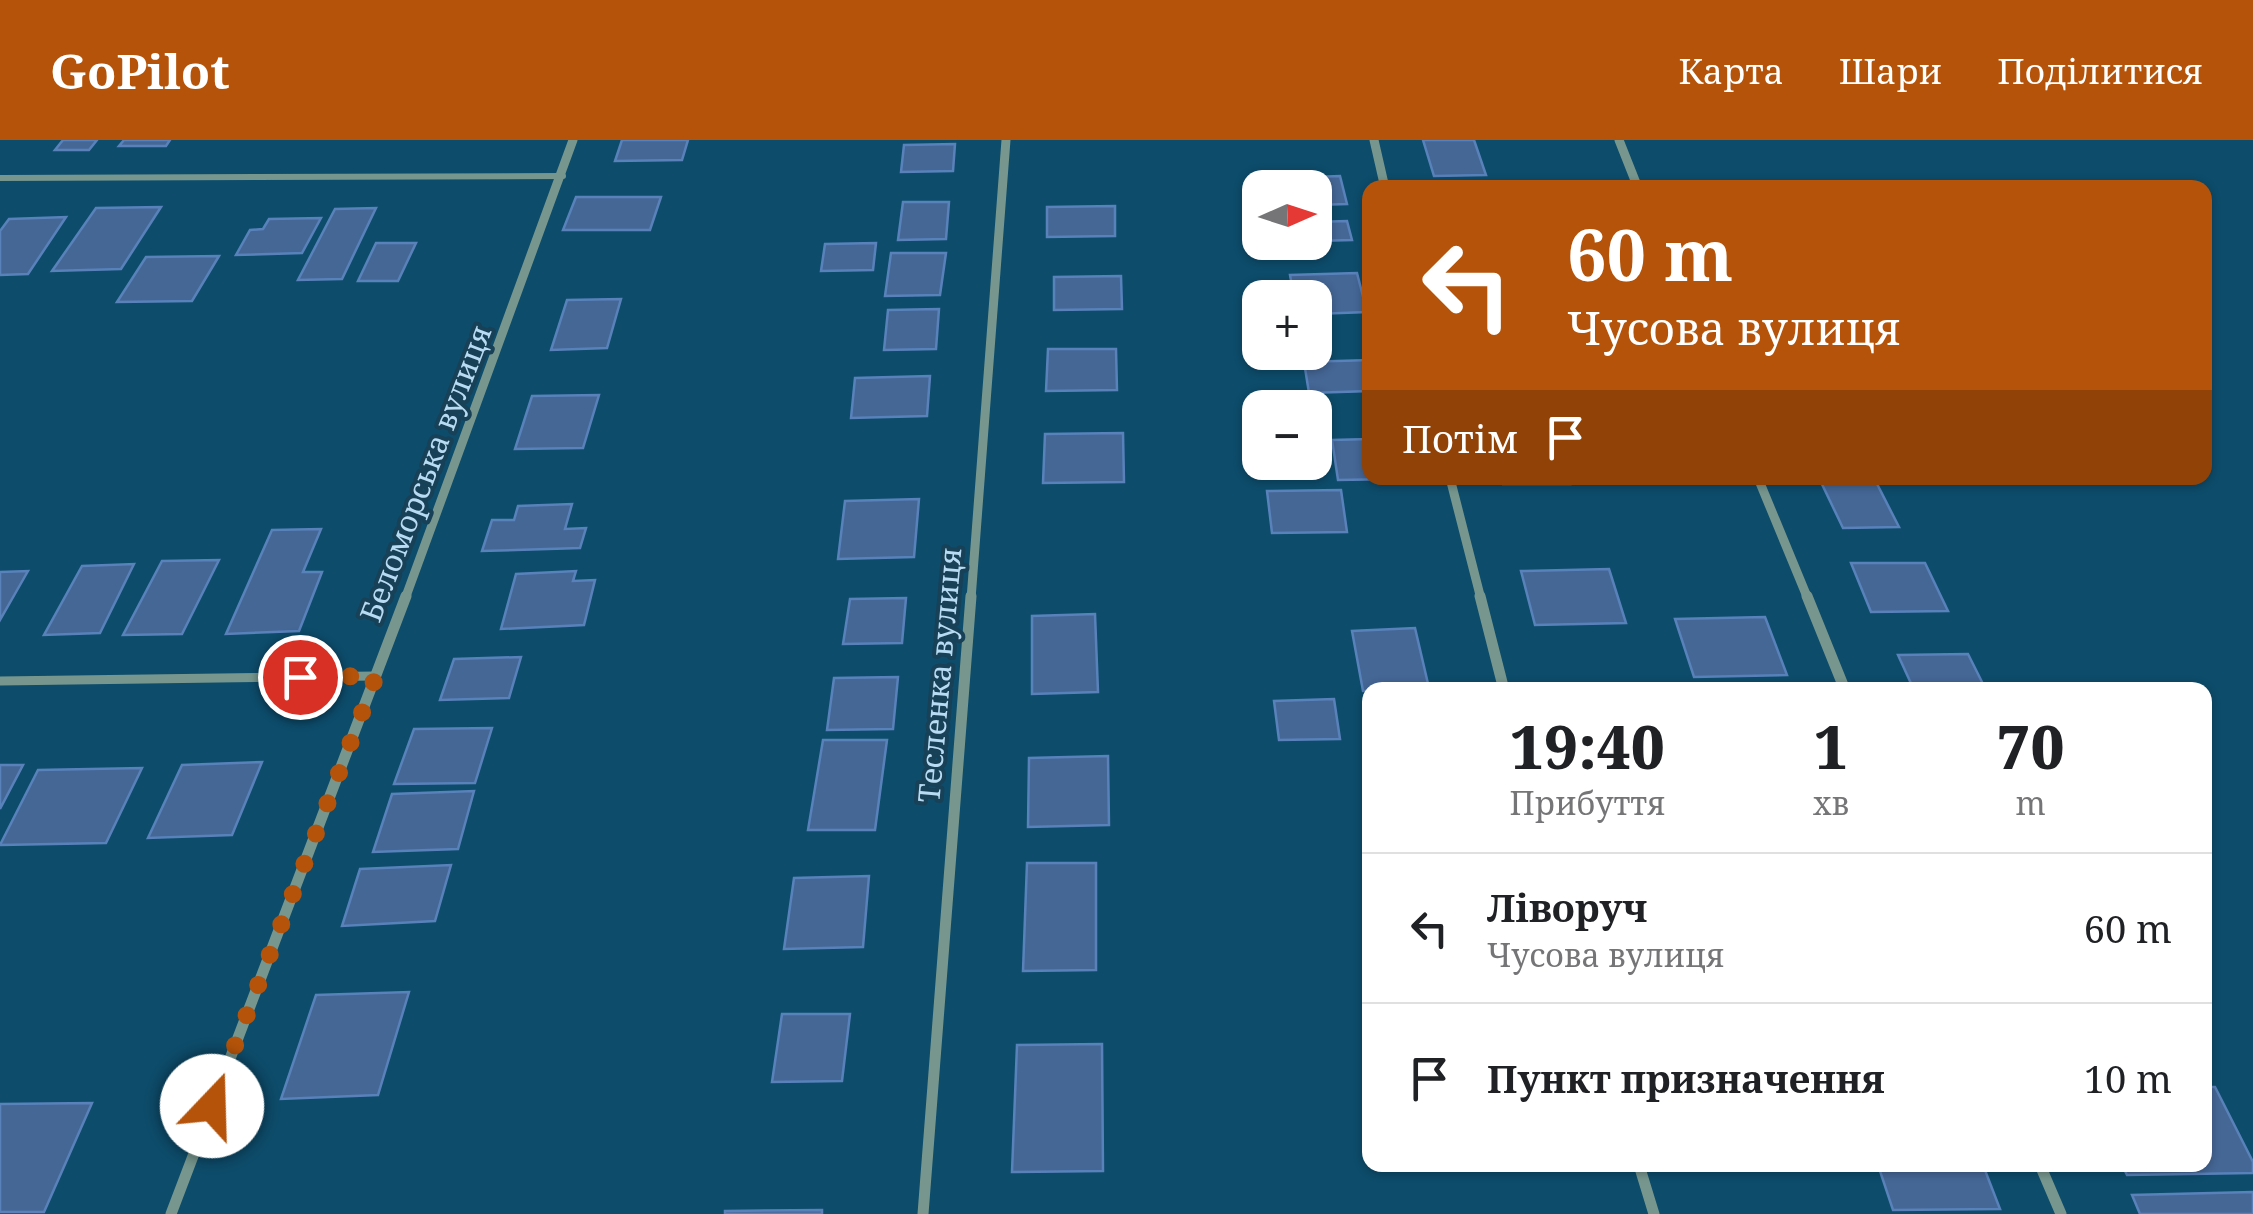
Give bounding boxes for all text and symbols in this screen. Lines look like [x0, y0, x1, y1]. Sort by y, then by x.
text: GoPilot [50, 38, 230, 103]
text: Карта [1678, 47, 1784, 94]
text: Шари [1839, 47, 1942, 94]
text: Поділитися [1997, 47, 2203, 94]
north arrow [1242, 170, 1332, 260]
map controls [1242, 170, 1332, 480]
text: 60 m [1567, 206, 1733, 302]
icon: left [1402, 220, 1532, 350]
button: + [1242, 280, 1332, 370]
text: Чусова вулиця [1567, 297, 1901, 358]
street label: Беломорська вулиця [349, 319, 501, 627]
button: − [1242, 390, 1332, 480]
icon: arrive [1538, 410, 1593, 465]
text: Потім [1402, 412, 1518, 464]
street label: Тесленка вулиця [907, 546, 971, 804]
pin [258, 635, 343, 720]
icon: arrive [273, 650, 328, 705]
text: 19:40 [1510, 705, 1665, 787]
text: 1 [1814, 705, 1848, 787]
text: 70 [1997, 705, 2065, 787]
text: Прибуття [1509, 781, 1666, 824]
text: хв [1813, 781, 1849, 824]
text: m [2015, 781, 2046, 824]
text: Ліворуч [1487, 881, 1648, 933]
icon: left [1402, 901, 1457, 956]
text: 60 m [2084, 902, 2172, 954]
text: Чусова вулиця [1487, 933, 1724, 976]
icon: arrive [1402, 1051, 1457, 1106]
text: Пункт призначення [1487, 1052, 1885, 1104]
text: 10 m [2084, 1052, 2172, 1104]
position arrow [160, 1054, 264, 1158]

